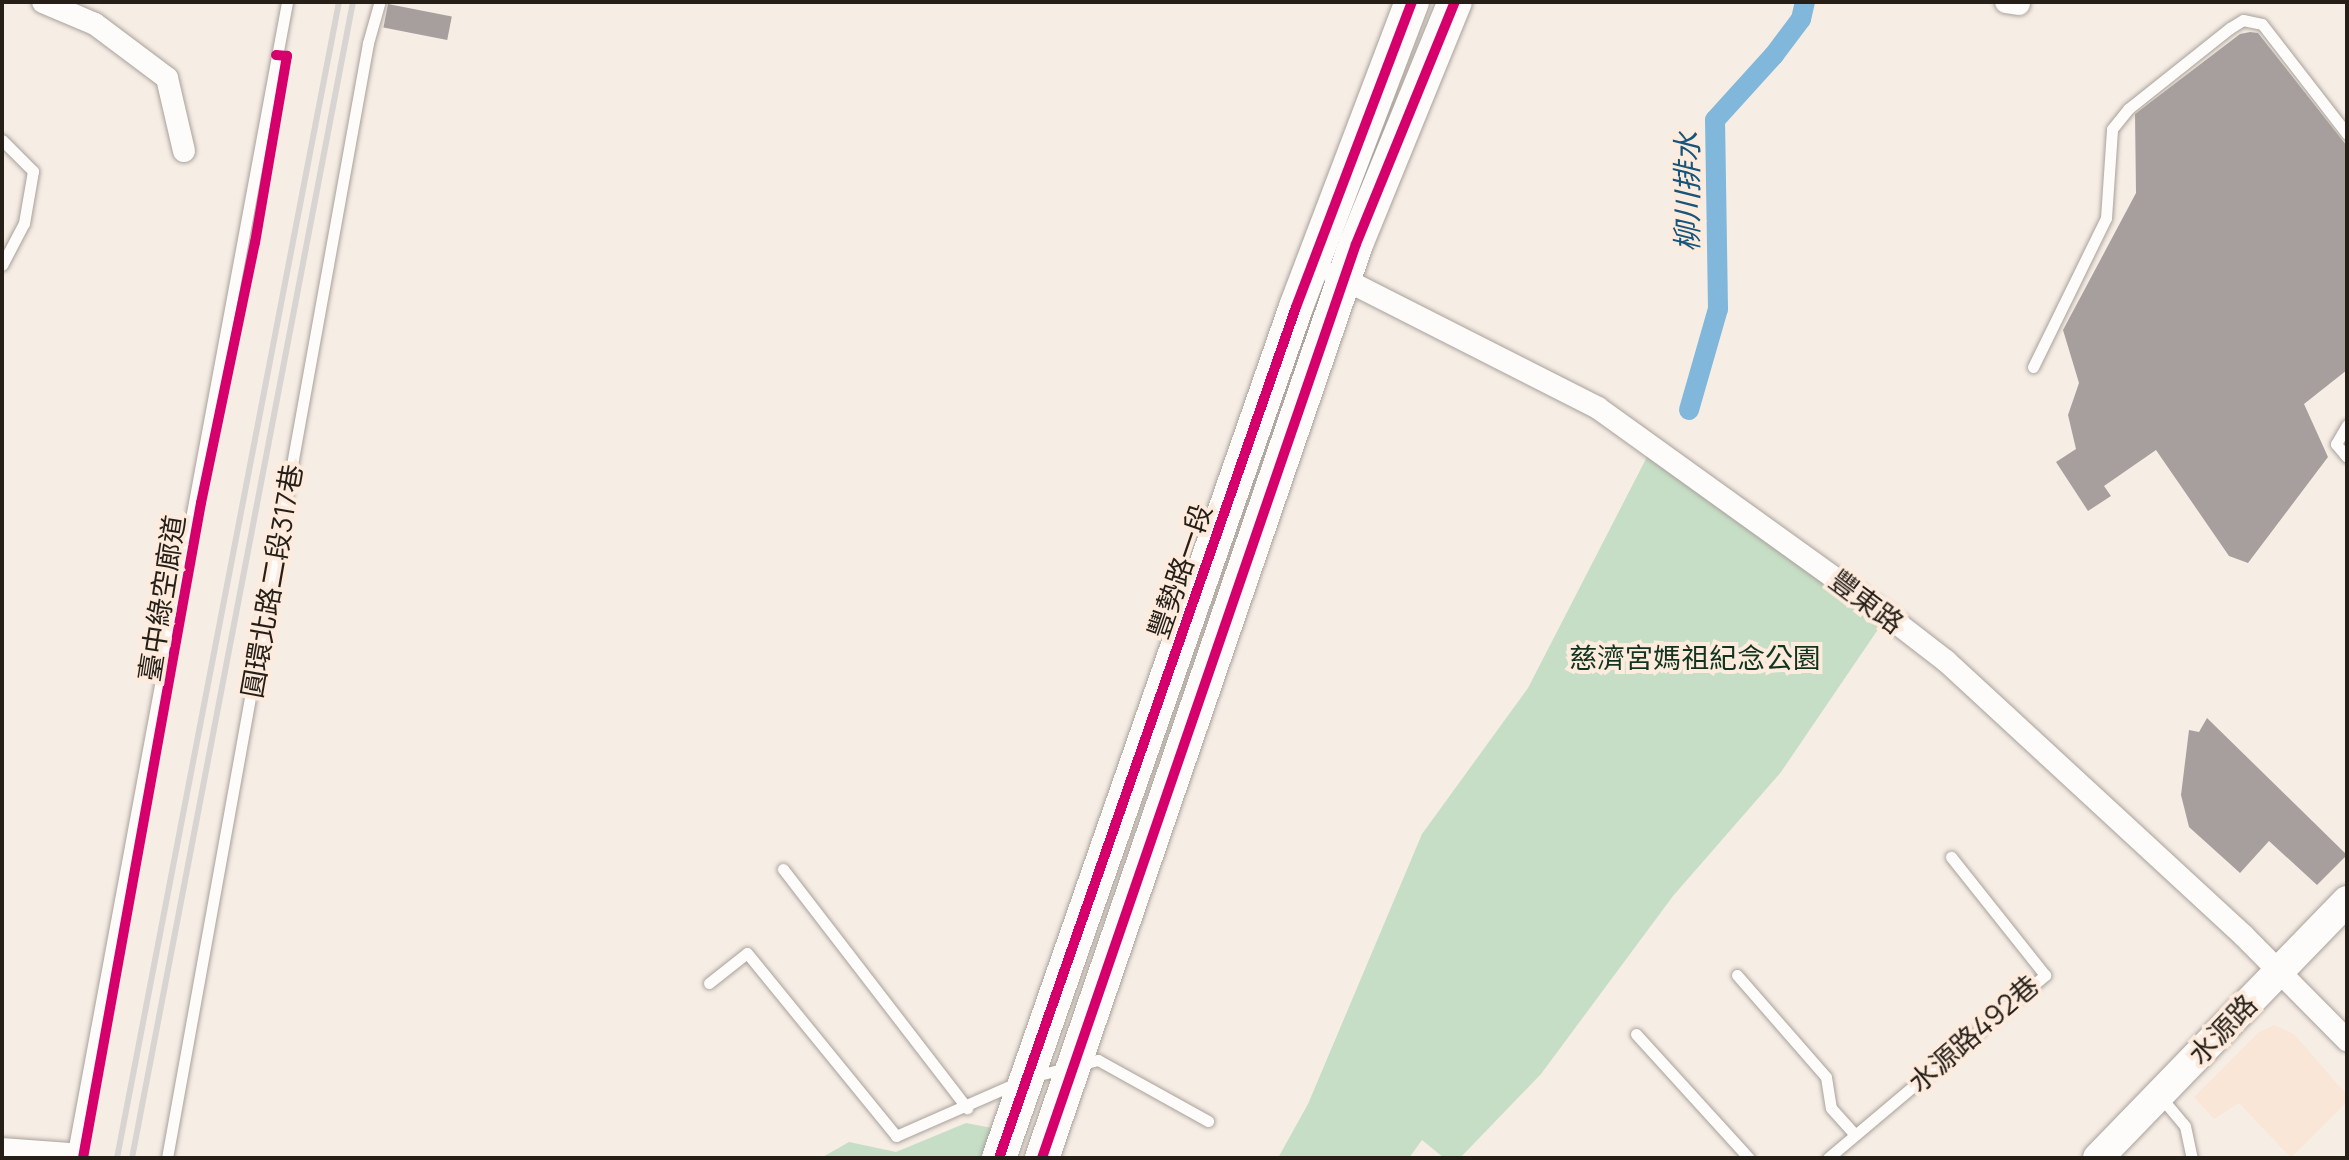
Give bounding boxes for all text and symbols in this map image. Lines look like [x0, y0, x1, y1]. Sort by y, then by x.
water label: 柳川排水 [1669, 132, 1705, 252]
street label: 圓環北路二段317巷 [234, 462, 308, 700]
street label: 豐勢路一段 [1140, 499, 1218, 643]
street label: 臺中綠空廊道 [131, 512, 191, 684]
street label: 豐東路 [1823, 562, 1911, 640]
park label: 慈濟宮媽祖紀念公園 [1569, 640, 1821, 674]
street label: 水源路492巷 [1901, 967, 2045, 1099]
street label: 水源路 [2181, 987, 2263, 1071]

